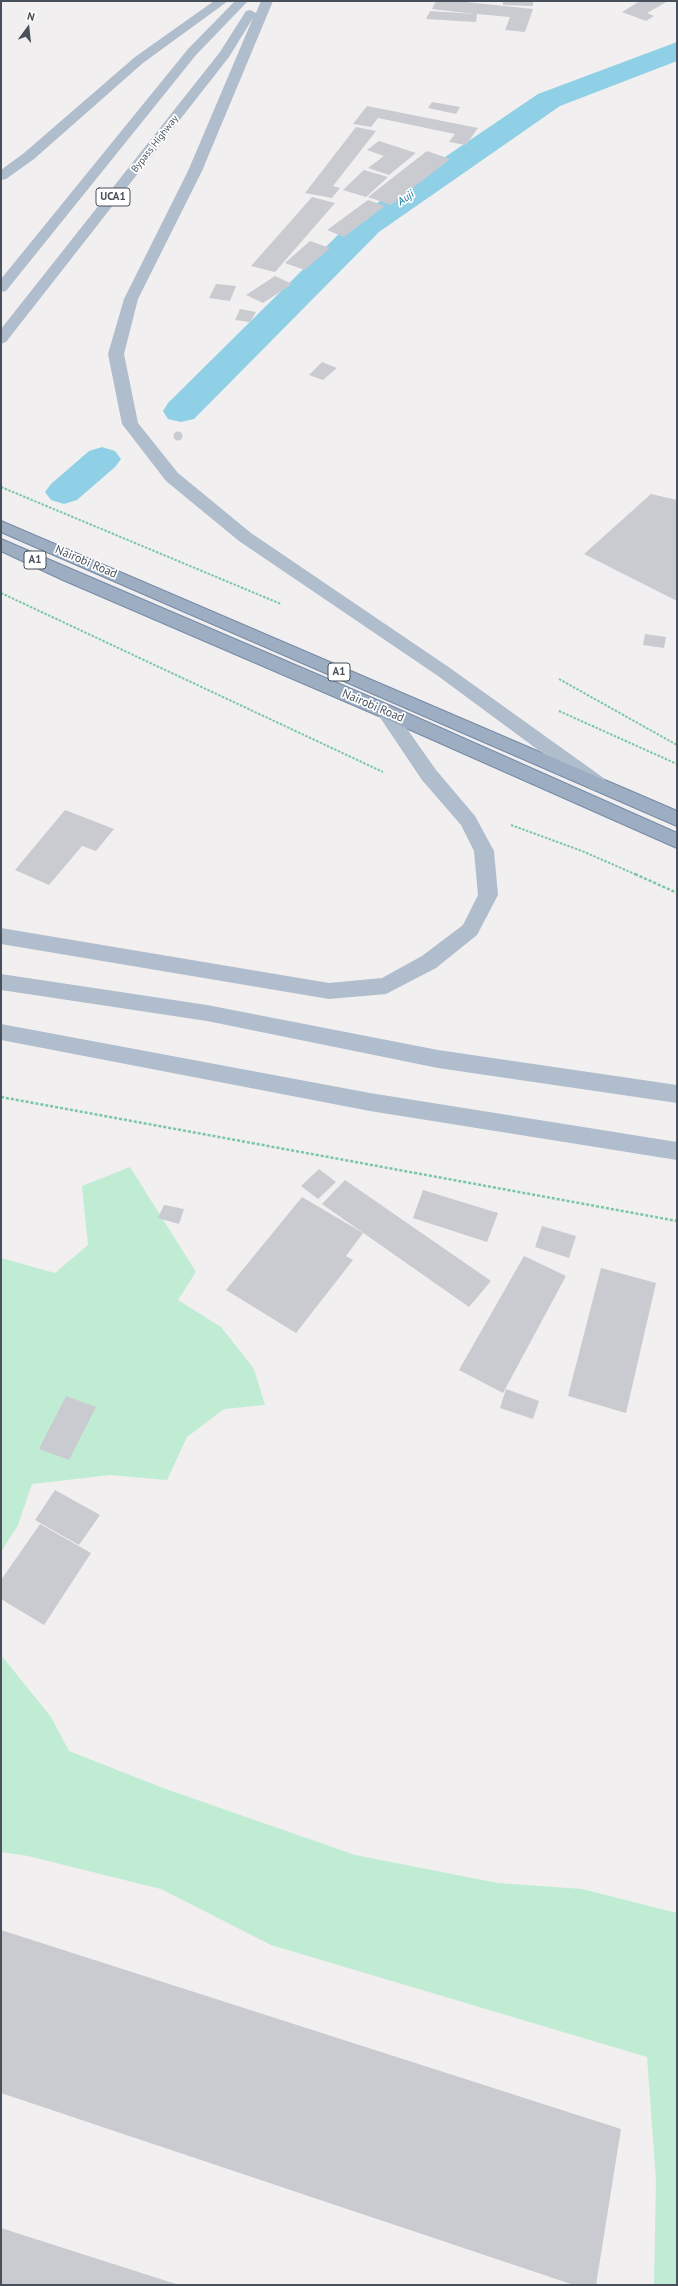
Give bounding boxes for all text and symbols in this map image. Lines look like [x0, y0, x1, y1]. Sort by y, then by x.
north arrow [8, 8, 48, 48]
text: N [26, 9, 36, 24]
street label: Bypass Highway [129, 113, 181, 175]
road number: UCA1 [96, 188, 130, 206]
water label: Auji [395, 188, 417, 208]
street label: Nairobi Road [53, 542, 119, 582]
road number: A1 [24, 551, 46, 569]
road number: A1 [328, 663, 350, 681]
street label: Nairobi Road [340, 686, 406, 726]

